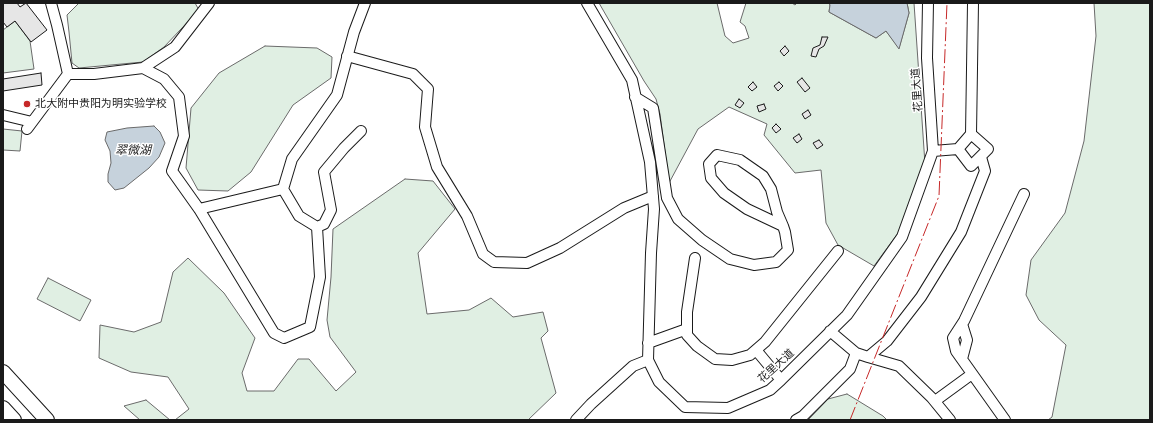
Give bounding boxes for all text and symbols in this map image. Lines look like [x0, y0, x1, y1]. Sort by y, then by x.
street label: 花里大道 [909, 68, 925, 112]
place label: 北大附中贵阳为明实验学校 [35, 97, 167, 111]
marker: 北大附中贵阳为明实验学校 [22, 99, 32, 109]
water label: 翠微湖 [115, 143, 151, 157]
street label: 花里大道 [755, 346, 797, 386]

